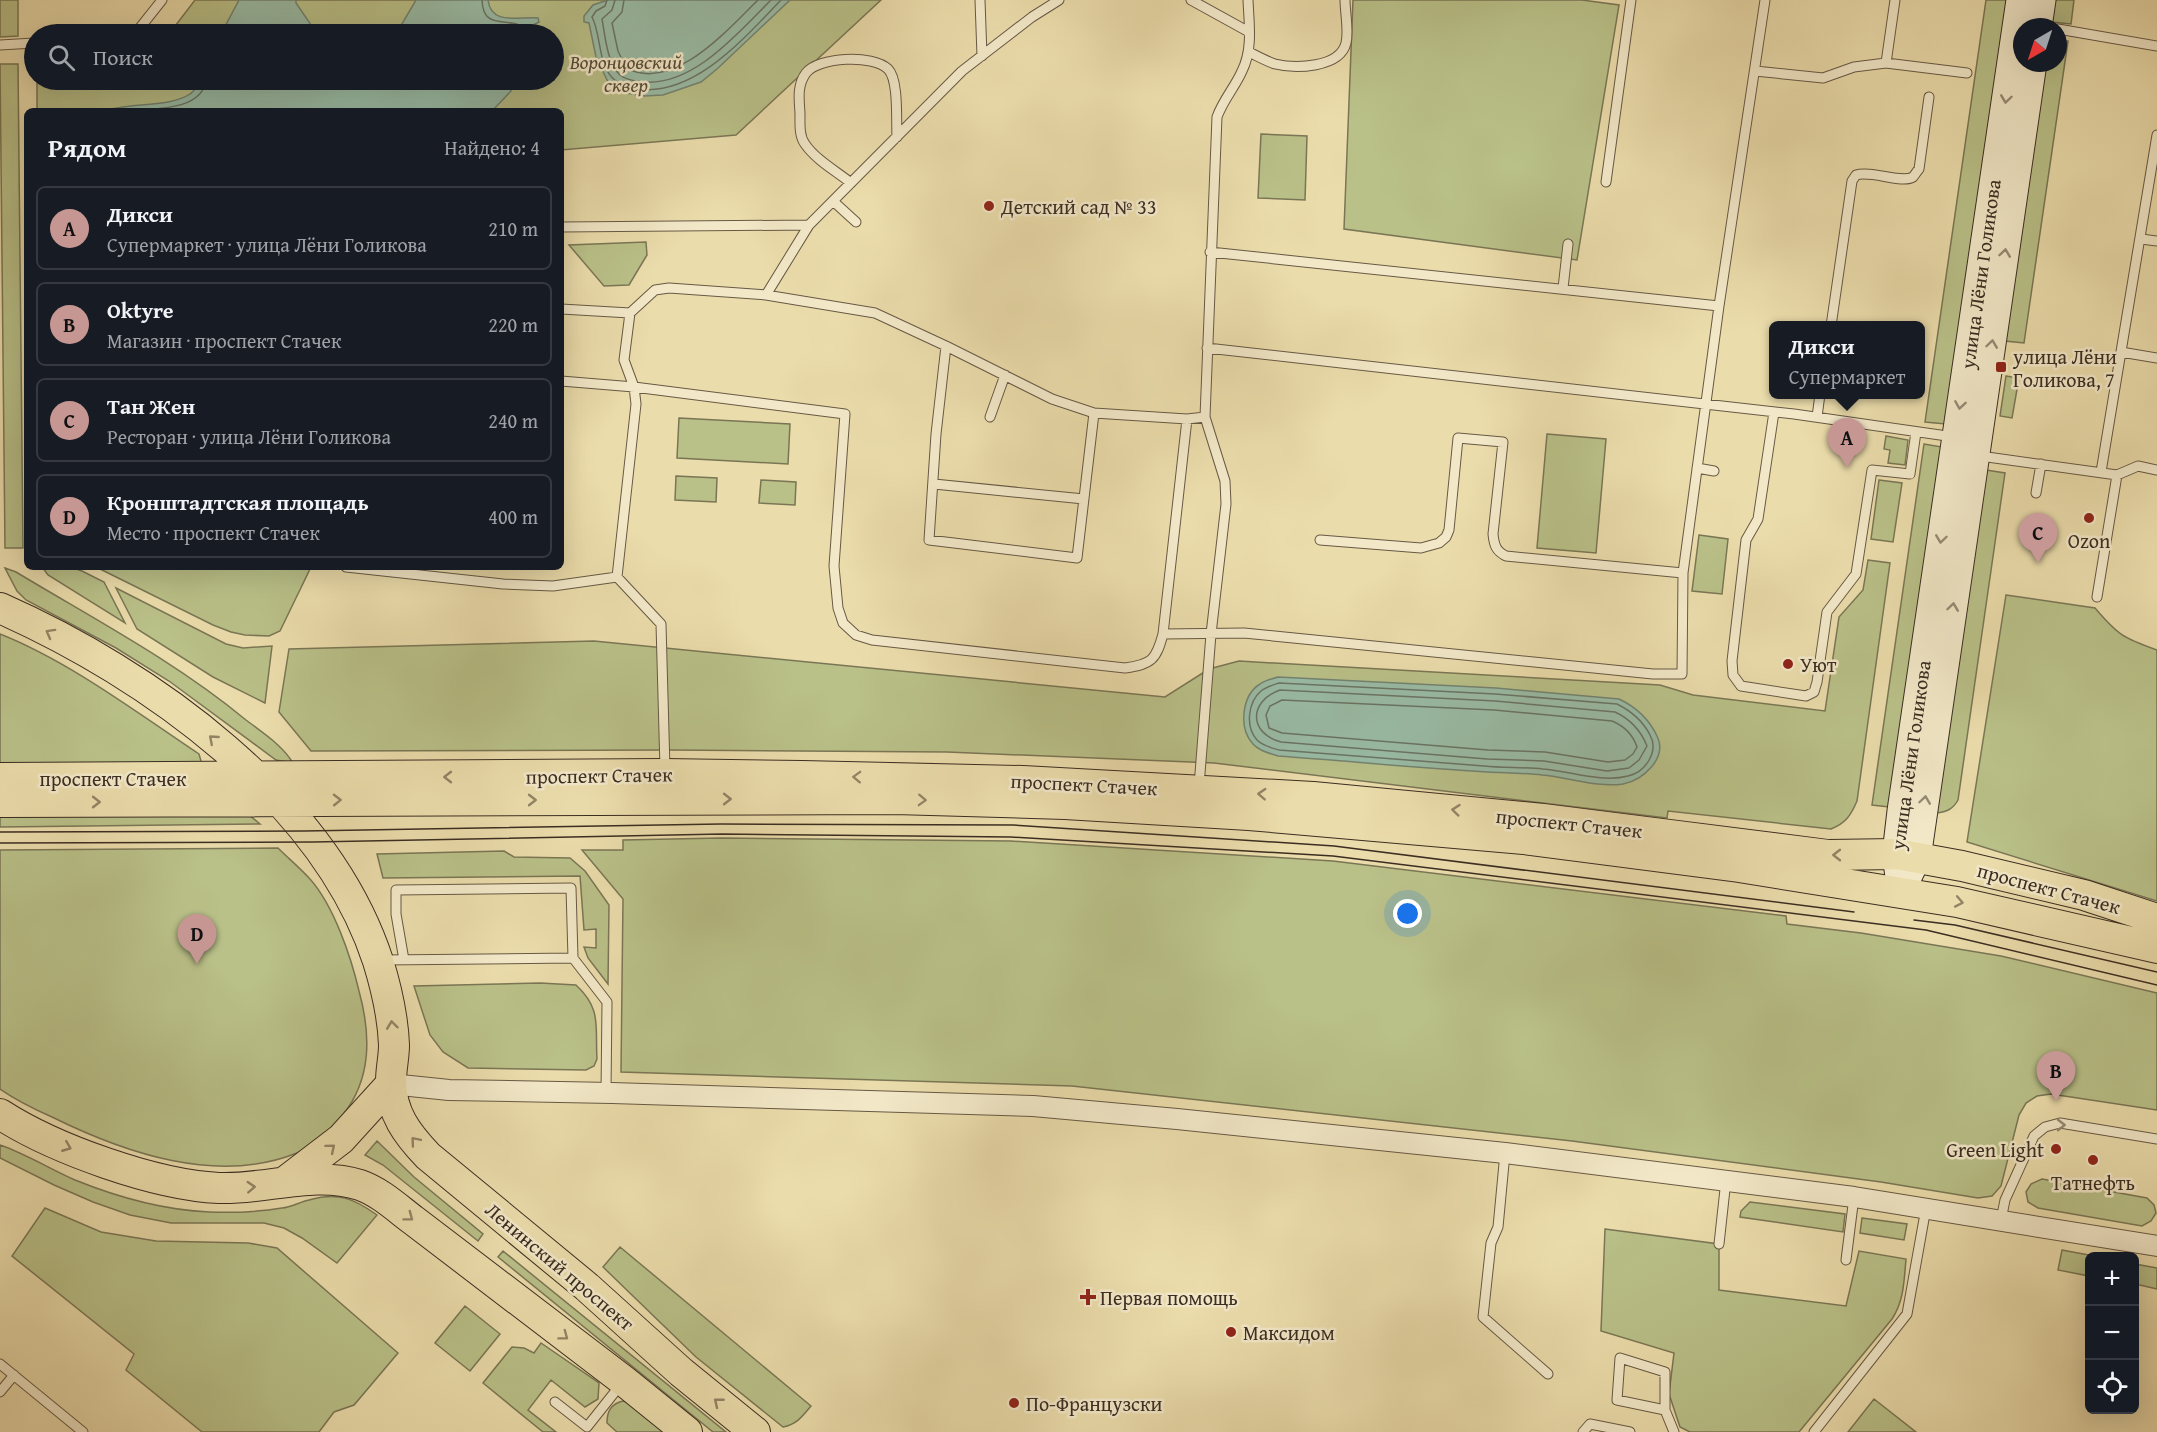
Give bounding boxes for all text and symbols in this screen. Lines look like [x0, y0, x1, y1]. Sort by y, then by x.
north arrow [2013, 18, 2067, 72]
search box [24, 24, 564, 90]
icon: search [45, 41, 78, 74]
text: Поиск [93, 41, 153, 73]
park label: Воронцовский сквер [569, 47, 682, 99]
one-way arrow [2000, 95, 2012, 104]
text: Рядом [48, 128, 126, 167]
text: Найдено: 4 [444, 133, 540, 162]
street label: улица Лёни Голикова [1952, 177, 2008, 372]
place label: Детский сад № 33 [1000, 192, 1157, 221]
text: Дикси [107, 198, 173, 230]
marker: Детский сад № 33 [982, 199, 996, 213]
text: A [63, 214, 76, 243]
text: 210 m [488, 214, 538, 243]
text: Супермаркет · улица Лёни Голикова [107, 230, 427, 259]
one-way arrow [1998, 248, 2010, 257]
text: Oktyre [107, 294, 174, 326]
text: B [63, 310, 76, 339]
text: 220 m [488, 310, 538, 339]
popup [1769, 321, 1925, 399]
text: Магазин · проспект Стачек [107, 326, 341, 355]
text: Дикси [1789, 330, 1854, 362]
one-way arrow [1985, 339, 1997, 349]
place label: улица Лёни Голикова, 7 [2012, 342, 2117, 394]
marker: улица Лёни Голикова, 7 [1994, 360, 2008, 374]
text: Супермаркет [1789, 362, 1905, 391]
text: Тан Жен [107, 390, 195, 422]
one-way arrow [1954, 400, 1967, 410]
text: C [64, 406, 75, 435]
text: 240 m [488, 406, 538, 435]
pin: A [1828, 418, 1866, 468]
text: Ресторан · улица Лёни Голикова [107, 422, 391, 451]
text: Кронштадтская площадь [107, 486, 369, 518]
text: D [63, 502, 76, 531]
text: 400 m [488, 502, 538, 531]
marker: Ozon [2082, 511, 2096, 525]
pin: C [2018, 514, 2058, 563]
text: Место · проспект Стачек [107, 518, 320, 547]
place label: Ozon [2068, 526, 2110, 555]
one-way arrow [1935, 534, 1947, 543]
one-way arrow [1946, 603, 1959, 612]
one-way arrow [45, 629, 56, 640]
place label: Уют [1800, 650, 1837, 679]
marker: Уют [1781, 657, 1795, 671]
street label: улица Лёни Голикова [1882, 658, 1938, 853]
one-way arrow [209, 735, 220, 746]
street label: проспект Стачек [525, 759, 673, 791]
street label: проспект Стачек [40, 764, 187, 793]
street label: проспект Стачек [1010, 766, 1159, 802]
one-way arrow [444, 771, 453, 783]
one-way arrow [853, 771, 862, 784]
one-way arrow [1257, 787, 1266, 800]
one-way arrow [722, 793, 731, 805]
one-way arrow [332, 794, 341, 806]
one-way arrow [527, 794, 536, 806]
one-way arrow [917, 794, 926, 806]
one-way arrow [91, 796, 100, 808]
one-way arrow [1919, 796, 1931, 805]
street label: проспект Стачек [1494, 801, 1644, 845]
one-way arrow [1451, 804, 1461, 817]
one-way arrow [1833, 849, 1842, 861]
street label: проспект Стачек [1974, 855, 2124, 921]
one-way arrow [1954, 895, 1964, 908]
your location [1393, 899, 1422, 928]
pin: D [178, 914, 216, 964]
one-way arrow [386, 1021, 398, 1030]
pin: B [2036, 1052, 2076, 1101]
one-way arrow [2057, 1119, 2066, 1131]
place label: Green Light [1946, 1135, 2044, 1164]
one-way arrow [411, 1137, 422, 1148]
one-way arrow [61, 1140, 72, 1152]
marker: Green Light [2049, 1142, 2063, 1156]
one-way arrow [324, 1144, 335, 1155]
marker: Татнефть [2086, 1153, 2100, 1167]
place label: Татнефть [2051, 1168, 2135, 1197]
one-way arrow [247, 1180, 256, 1193]
street label: Ленинский проспект [479, 1195, 641, 1337]
one-way arrow [402, 1210, 413, 1221]
map controls [2085, 1252, 2139, 1414]
button: + [2085, 1252, 2139, 1306]
place label: Первая помощь [1100, 1283, 1238, 1312]
marker: Первая помощь [1081, 1290, 1095, 1304]
button: − [2085, 1306, 2139, 1360]
place label: Максидом [1243, 1318, 1335, 1347]
marker: Максидом [1224, 1325, 1238, 1339]
one-way arrow [557, 1329, 568, 1340]
button: locate [2085, 1360, 2139, 1414]
place label: По-Французски [1026, 1389, 1162, 1418]
marker: По-Французски [1007, 1396, 1021, 1410]
one-way arrow [714, 1398, 725, 1409]

